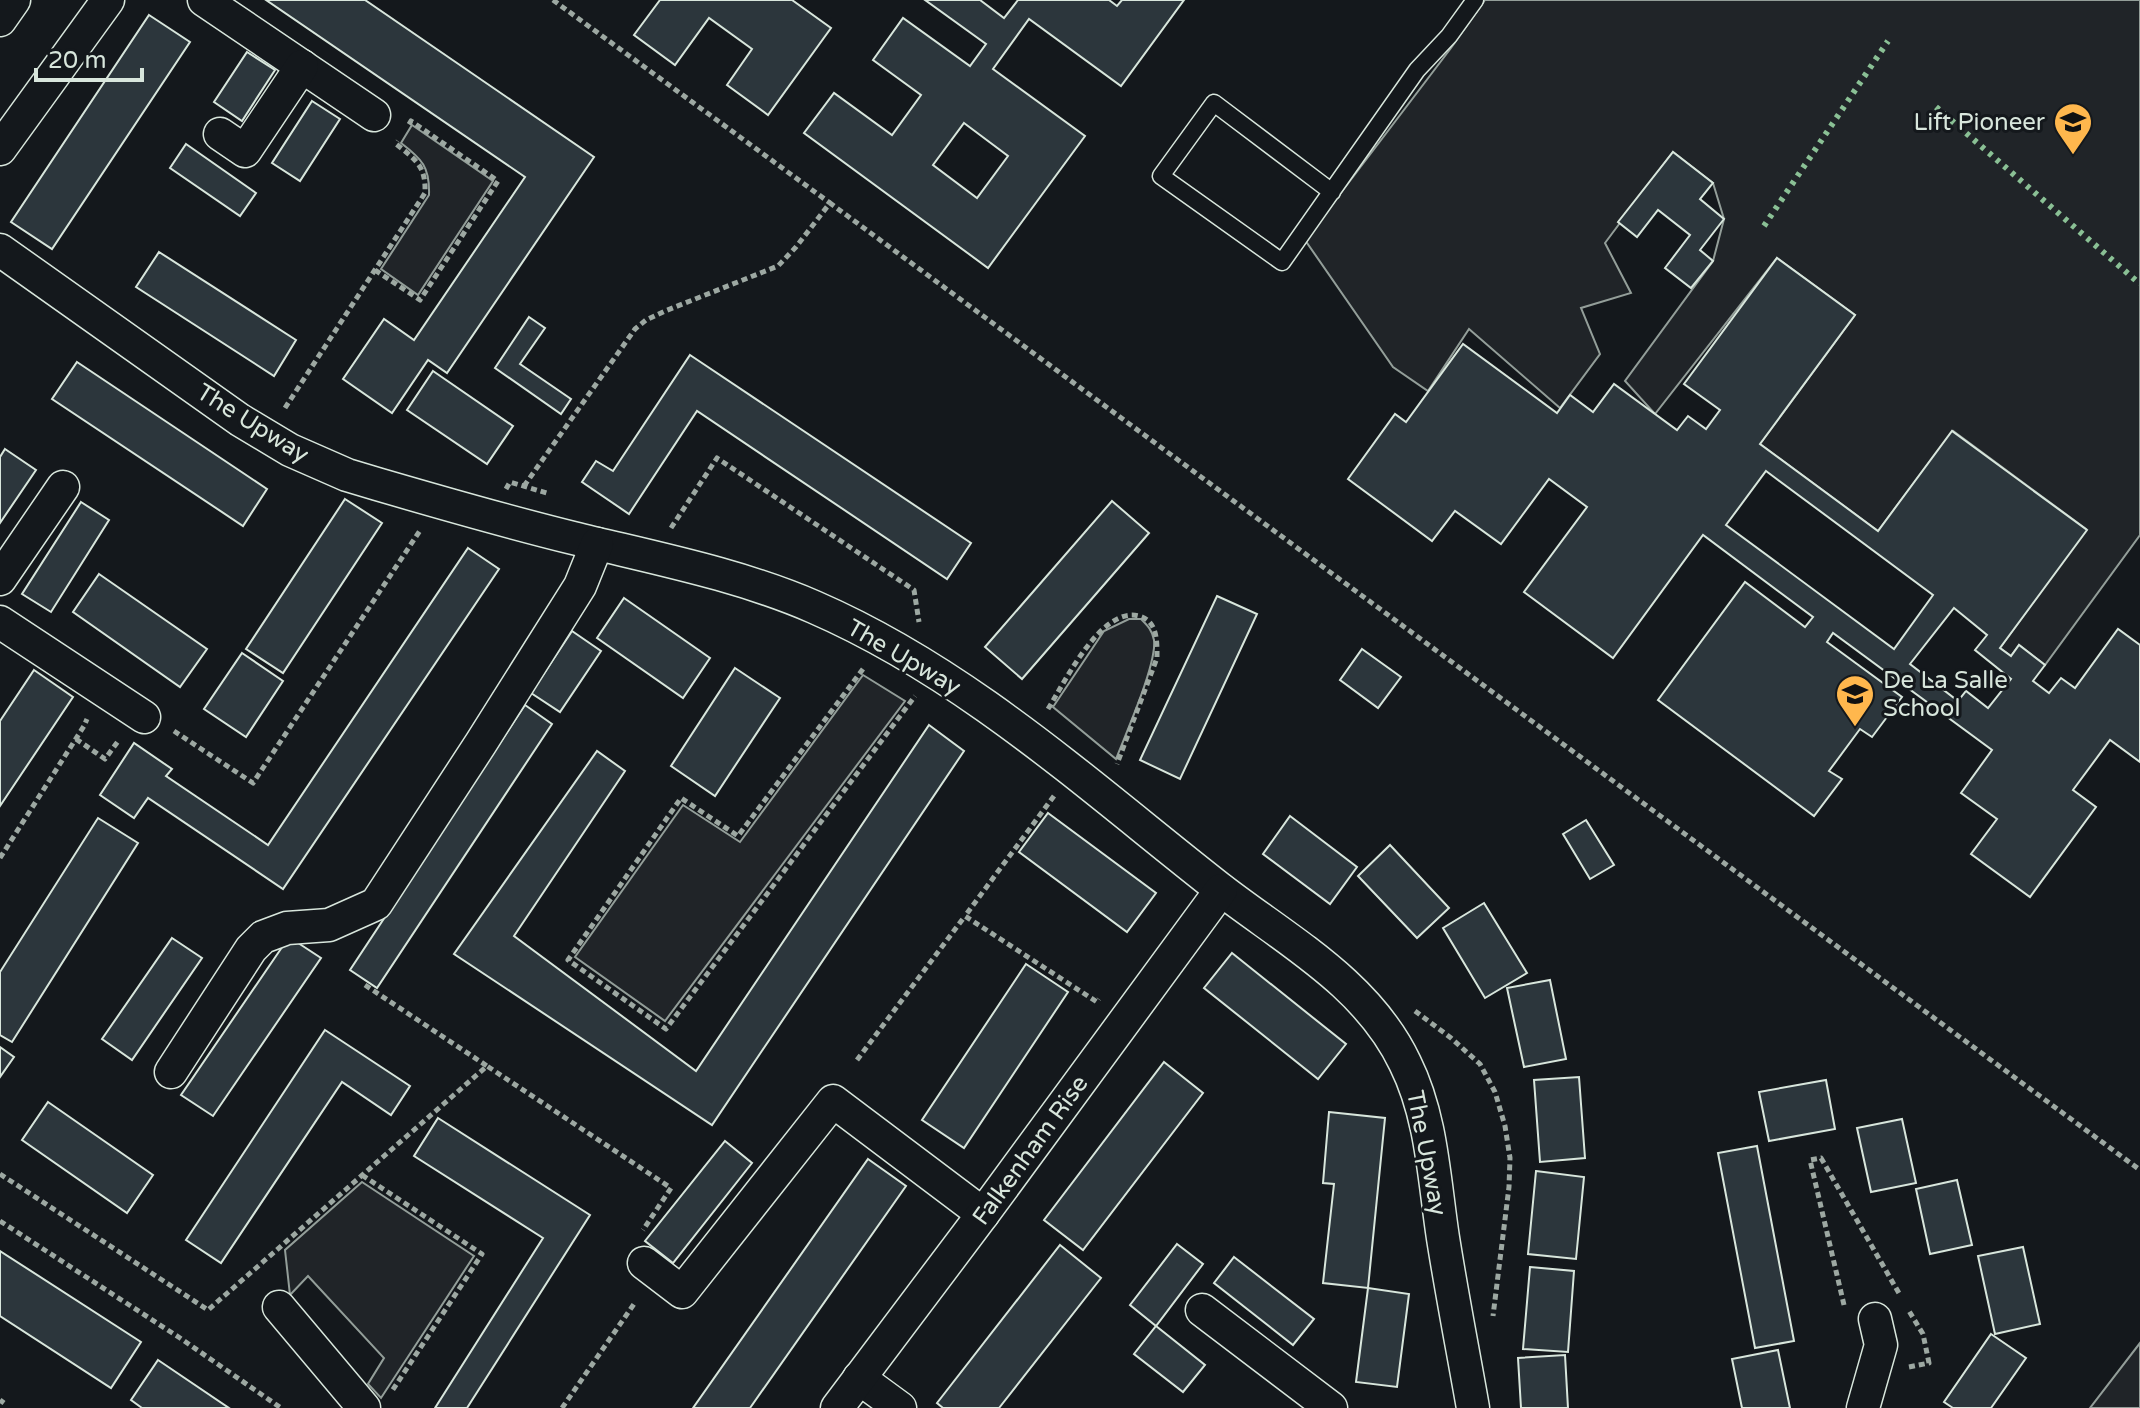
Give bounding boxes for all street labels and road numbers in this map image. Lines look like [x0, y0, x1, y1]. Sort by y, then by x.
street label: The Upway [191, 378, 314, 469]
street label: The Upway [842, 613, 966, 702]
street label: Falkenham Rise [966, 1070, 1094, 1231]
street label: The Upway [1400, 1088, 1453, 1218]

